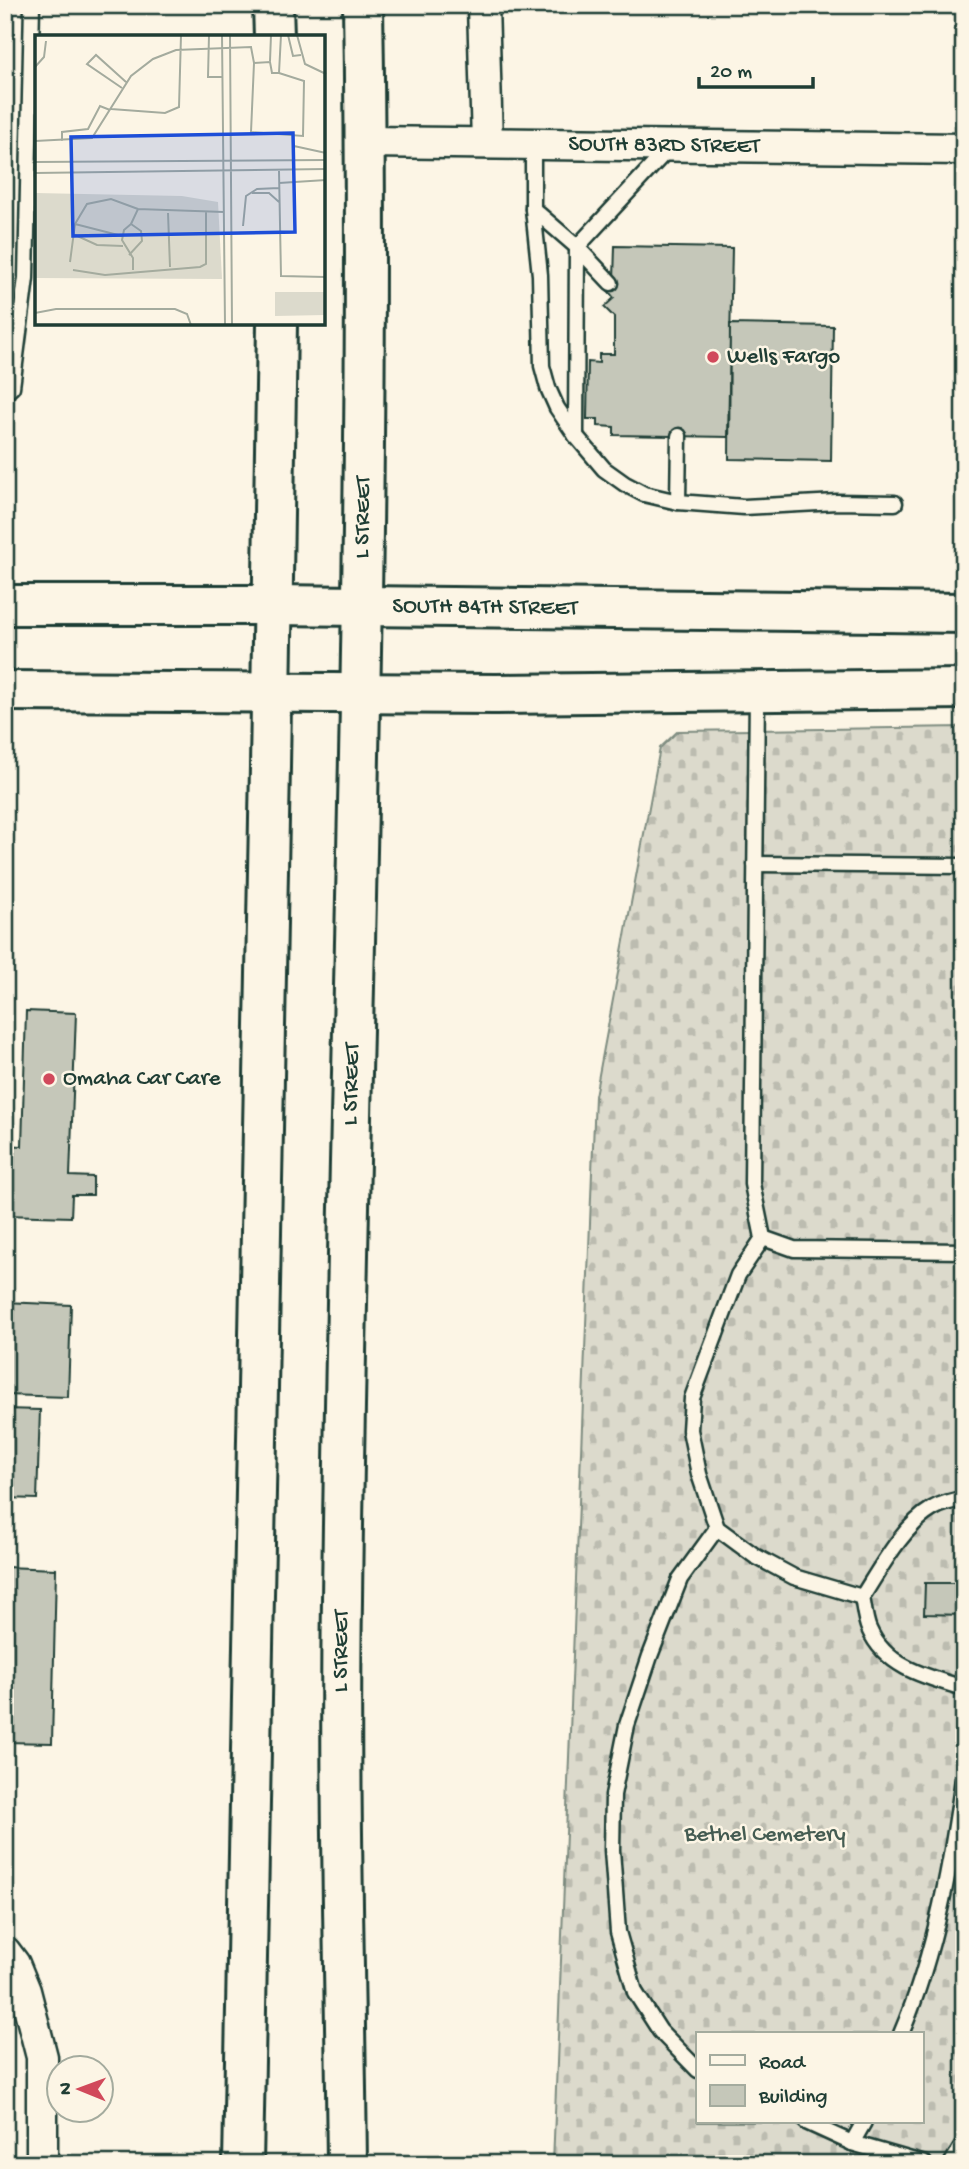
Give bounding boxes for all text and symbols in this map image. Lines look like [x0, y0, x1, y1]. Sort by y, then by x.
inset map [35, 35, 326, 326]
scale bar [699, 46, 813, 90]
text: 20 m [710, 61, 752, 86]
street label: SOUTH 83RD STREET [568, 131, 761, 160]
place label: Wells Fargo [727, 344, 840, 371]
marker: Wells Fargo [705, 349, 721, 365]
street label: L STREET [349, 474, 377, 559]
street label: SOUTH 84TH STREET [392, 593, 579, 622]
street label: L STREET [337, 1041, 366, 1126]
place label: Omaha Car Care [63, 1066, 222, 1093]
marker: Omaha Car Care [41, 1071, 57, 1087]
street label: L STREET [328, 1608, 355, 1693]
park label: Bethel Cemetery [683, 1822, 846, 1849]
legend [696, 2032, 923, 2124]
text: Road [759, 2052, 807, 2077]
north arrow [46, 2054, 116, 2124]
text: N [55, 2082, 78, 2095]
text: Building [758, 2086, 828, 2111]

